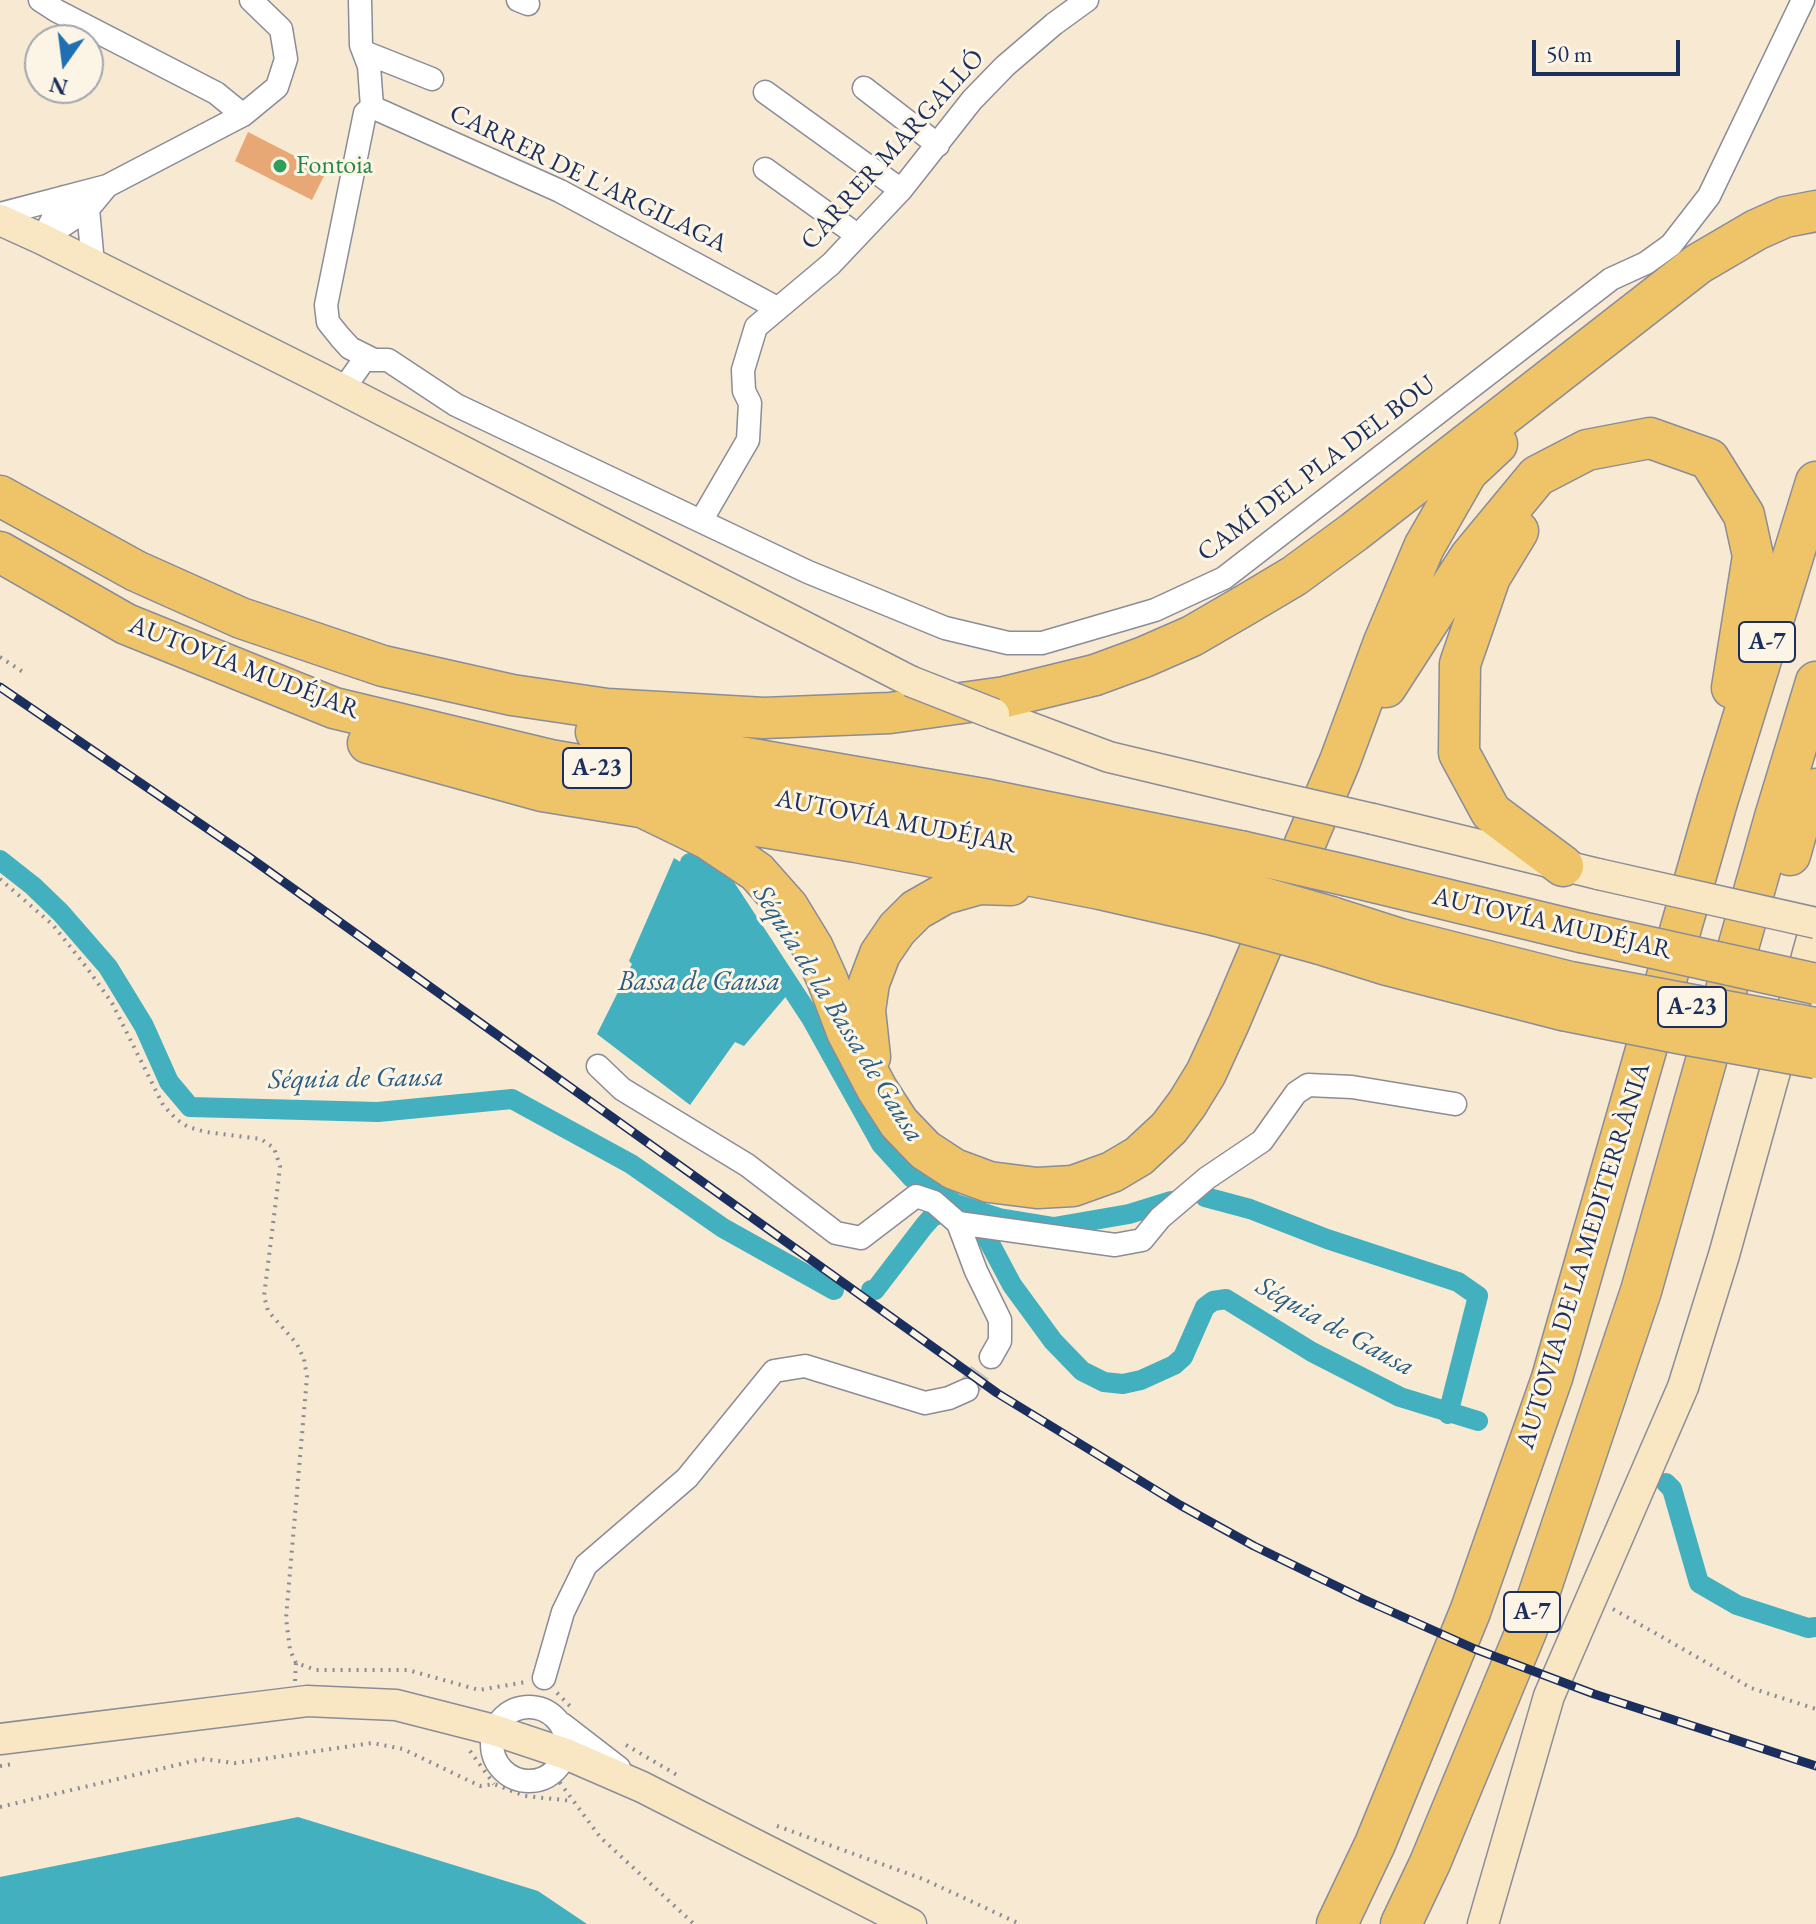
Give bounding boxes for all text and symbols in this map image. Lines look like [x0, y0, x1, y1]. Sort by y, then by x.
north arrow [24, 24, 104, 104]
scale bar [1536, 24, 1684, 74]
text: 50 m [1546, 38, 1593, 69]
street label: CARRER MARGALLÓ [795, 43, 991, 257]
text: N [46, 70, 71, 102]
street label: CARRER DE L'ARGILAGA [444, 98, 732, 260]
place label: Fontoia [296, 150, 373, 182]
marker: Fontoia [271, 157, 289, 175]
street label: CAMÍ DEL PLA DEL BOU [1192, 369, 1442, 569]
street label: AUTOVÍA MUDÉJAR [124, 610, 364, 726]
road number: A-7 [1739, 622, 1795, 662]
road number: A-23 [563, 748, 631, 788]
street label: AUTOVÍA MUDÉJAR [773, 783, 1019, 861]
water label: Séquia de la Bassa de Gausa [745, 879, 931, 1149]
street label: AUTOVÍA MUDÉJAR [1429, 881, 1675, 967]
water label: Bassa de Gausa [618, 965, 780, 999]
road number: A-23 [1658, 987, 1726, 1027]
street label: AUTOVIA DE LA MEDITERRÀNIA [1510, 1059, 1658, 1453]
water label: Séquia de Gausa [268, 1061, 444, 1097]
water label: Séquia de Gausa [1250, 1270, 1420, 1384]
road number: A-7 [1504, 1592, 1560, 1632]

